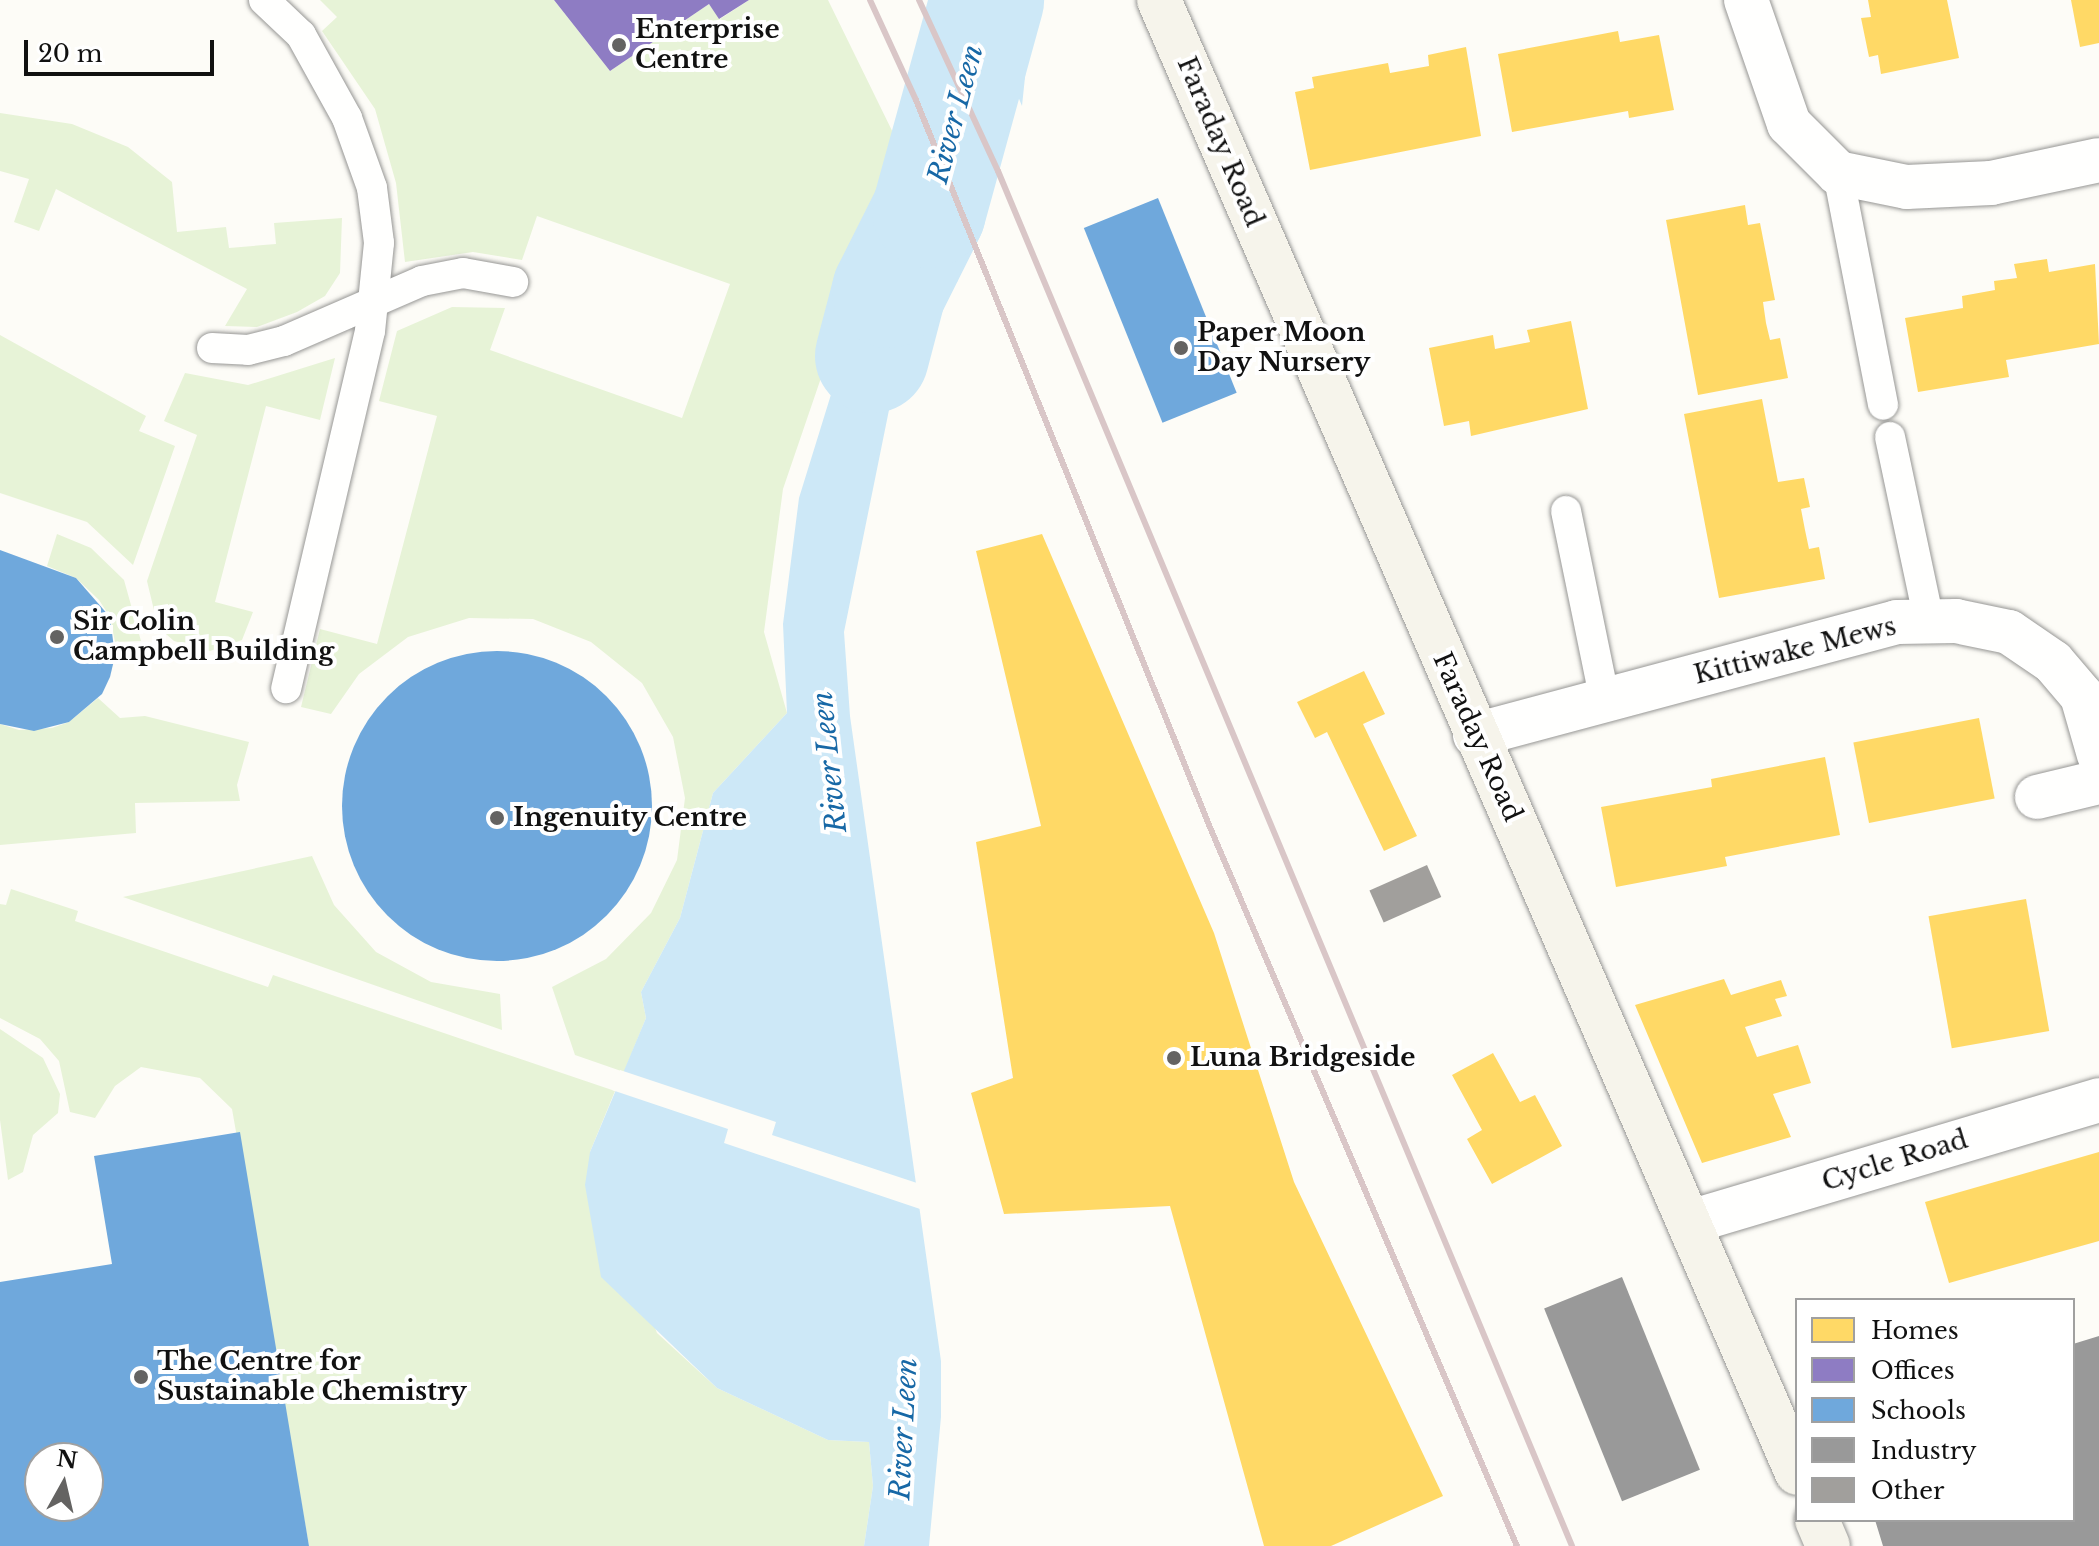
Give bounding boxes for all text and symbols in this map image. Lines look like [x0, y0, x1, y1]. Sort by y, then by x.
place label: Enterprise Centre [635, 14, 780, 76]
scale bar [28, 24, 218, 74]
marker: Enterprise Centre [610, 36, 628, 54]
text: 20 m [38, 39, 103, 68]
water label: River Leen [921, 41, 991, 187]
street label: Faraday Road [1170, 52, 1270, 232]
place label: Paper Moon Day Nursery [1197, 317, 1371, 378]
marker: Paper Moon Day Nursery [1172, 339, 1190, 357]
place label: Sir Colin Campbell Building [73, 606, 334, 668]
street label: Kittiwake Mews [1691, 611, 1899, 691]
marker: Sir Colin Campbell Building [48, 628, 66, 646]
street label: Faraday Road [1426, 647, 1528, 827]
water label: River Leen [806, 689, 854, 835]
place label: Ingenuity Centre [513, 802, 748, 834]
marker: Ingenuity Centre [488, 809, 506, 827]
place label: Luna Bridgeside [1190, 1042, 1415, 1074]
marker: Luna Bridgeside [1165, 1049, 1183, 1067]
street label: Cycle Road [1818, 1124, 1972, 1198]
legend [1795, 1298, 2075, 1522]
text: Homes [1871, 1316, 1959, 1345]
place label: The Centre for Sustainable Chemistry [157, 1346, 467, 1408]
text: Offices [1871, 1356, 1955, 1385]
water label: River Leen [883, 1357, 925, 1501]
marker: The Centre for Sustainable Chemistry [132, 1368, 150, 1386]
text: Schools [1871, 1396, 1966, 1425]
text: Industry [1871, 1436, 1977, 1465]
north arrow [24, 1442, 104, 1522]
text: N [55, 1445, 79, 1475]
text: Other [1871, 1476, 1945, 1505]

